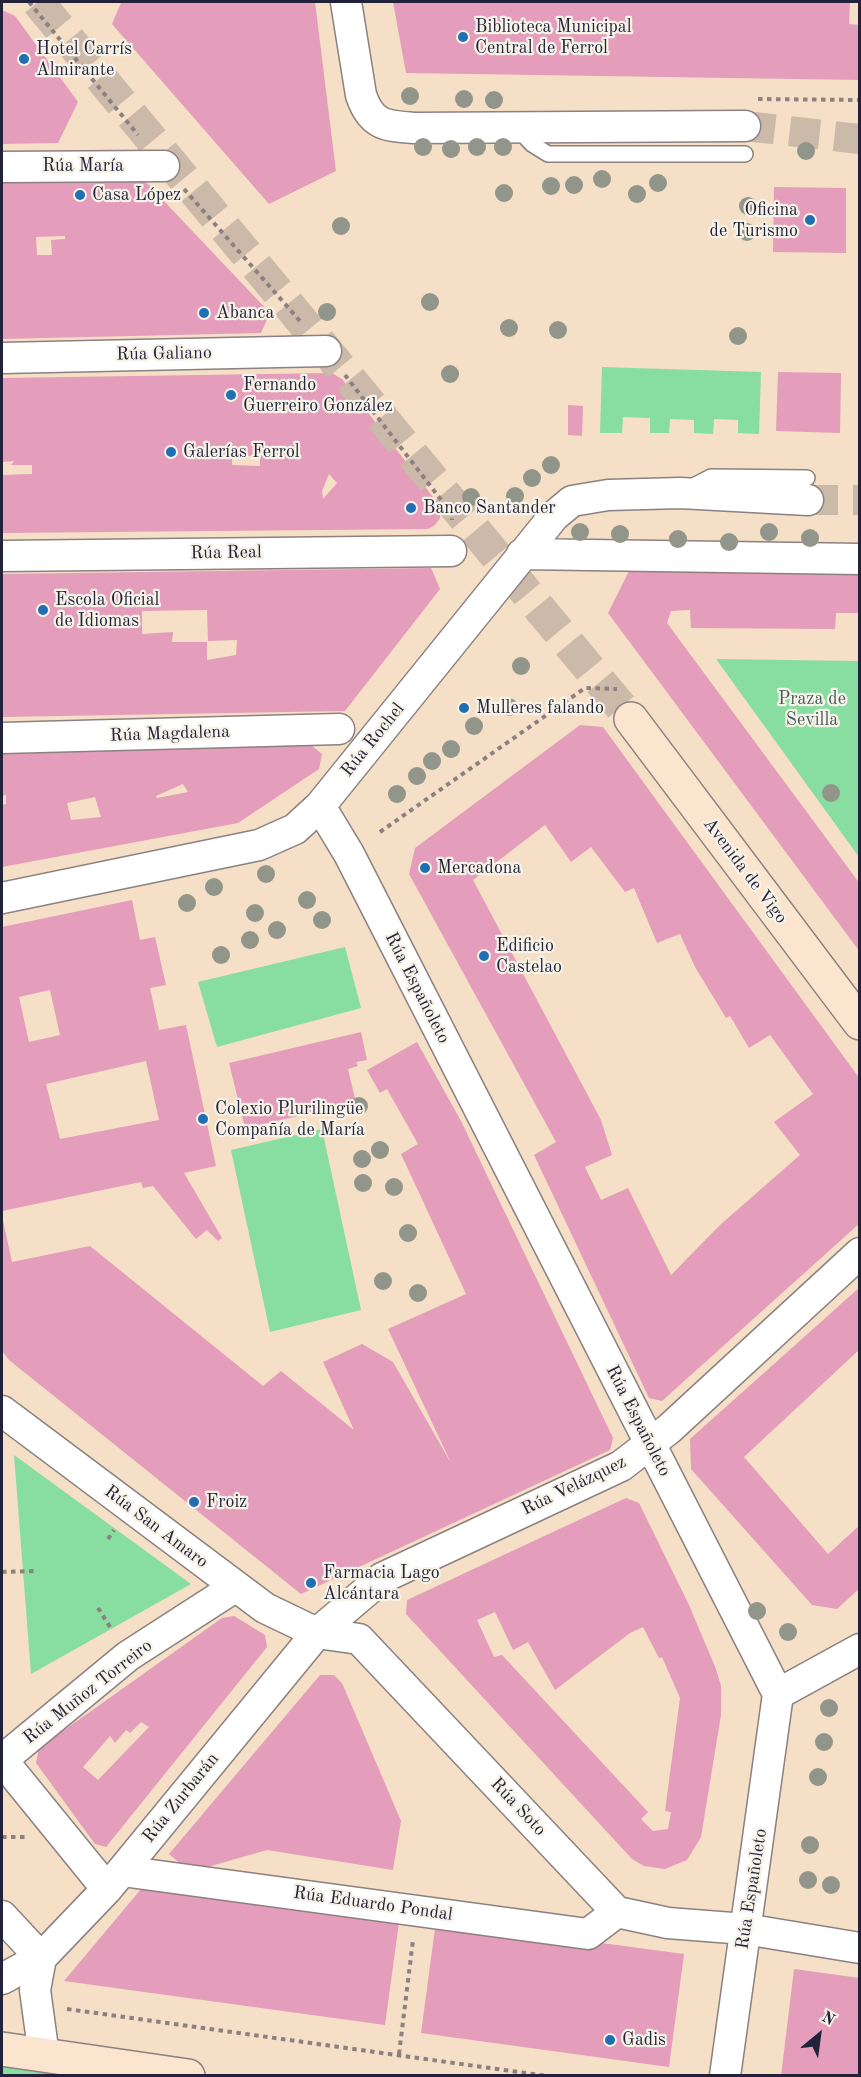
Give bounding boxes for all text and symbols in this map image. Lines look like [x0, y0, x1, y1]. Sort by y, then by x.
place label: Biblioteca Municipal Central de Ferrol [475, 16, 632, 58]
marker: Biblioteca Municipal Central de Ferrol [456, 30, 470, 44]
place label: Hotel Carrís Almirante [36, 38, 132, 80]
marker: Hotel Carrís Almirante [17, 52, 31, 66]
street label: Rúa María [42, 155, 124, 177]
place label: Casa López [92, 184, 181, 206]
marker: Casa López [73, 188, 87, 202]
place label: Oficina de Turismo [710, 199, 798, 242]
marker: Oficina de Turismo [803, 213, 817, 227]
place label: Abanca [216, 302, 274, 324]
marker: Abanca [197, 306, 211, 320]
street label: Rúa Galiano [116, 342, 212, 366]
place label: Fernando Guerreiro González [243, 374, 393, 416]
marker: Fernando Guerreiro González [224, 388, 238, 402]
place label: Galerías Ferrol [183, 441, 300, 463]
marker: Galerías Ferrol [164, 445, 178, 459]
place label: Banco Santander [423, 497, 556, 519]
marker: Banco Santander [404, 501, 418, 515]
street label: Rúa Real [190, 542, 262, 564]
place label: Escola Oficial de Idiomas [55, 589, 159, 632]
marker: Escola Oficial de Idiomas [36, 603, 50, 617]
park label: Praza de Sevilla [778, 688, 846, 730]
place label: Mulleres falando [476, 697, 604, 719]
street label: Rúa Rochel [337, 699, 409, 781]
marker: Mulleres falando [457, 701, 471, 715]
street label: Rúa Magdalena [110, 721, 230, 747]
street label: Avenida de Vigo [698, 814, 792, 928]
place label: Mercadona [437, 857, 521, 879]
marker: Mercadona [418, 861, 432, 875]
street label: Rúa Españoleto [380, 929, 454, 1047]
place label: Edificio Castelao [496, 935, 562, 978]
marker: Edificio Castelao [477, 949, 491, 963]
place label: Colexio Plurilingüe Compañía de María [215, 1098, 365, 1140]
marker: Colexio Plurilingüe Compañía de María [196, 1112, 210, 1126]
street label: Rúa Españoleto [601, 1362, 675, 1480]
street label: Rúa Velázquez [518, 1451, 630, 1521]
street label: Rúa San Amaro [100, 1481, 212, 1573]
place label: Froiz [206, 1491, 247, 1513]
marker: Froiz [187, 1495, 201, 1509]
place label: Farmacia Lago Alcántara [323, 1562, 440, 1604]
marker: Farmacia Lago Alcántara [304, 1576, 318, 1590]
street label: Rúa Muñoz Torreiro [19, 1635, 157, 1749]
street label: Rúa Zurbarán [138, 1749, 224, 1847]
street label: Rúa Soto [486, 1773, 550, 1841]
street label: Rúa Españoleto [732, 1827, 772, 1951]
street label: Rúa Eduardo Pondal [292, 1882, 454, 1926]
north arrow [789, 2005, 849, 2065]
text: N [818, 2009, 837, 2029]
place label: Gadis [622, 2029, 666, 2051]
marker: Gadis [603, 2033, 617, 2047]

